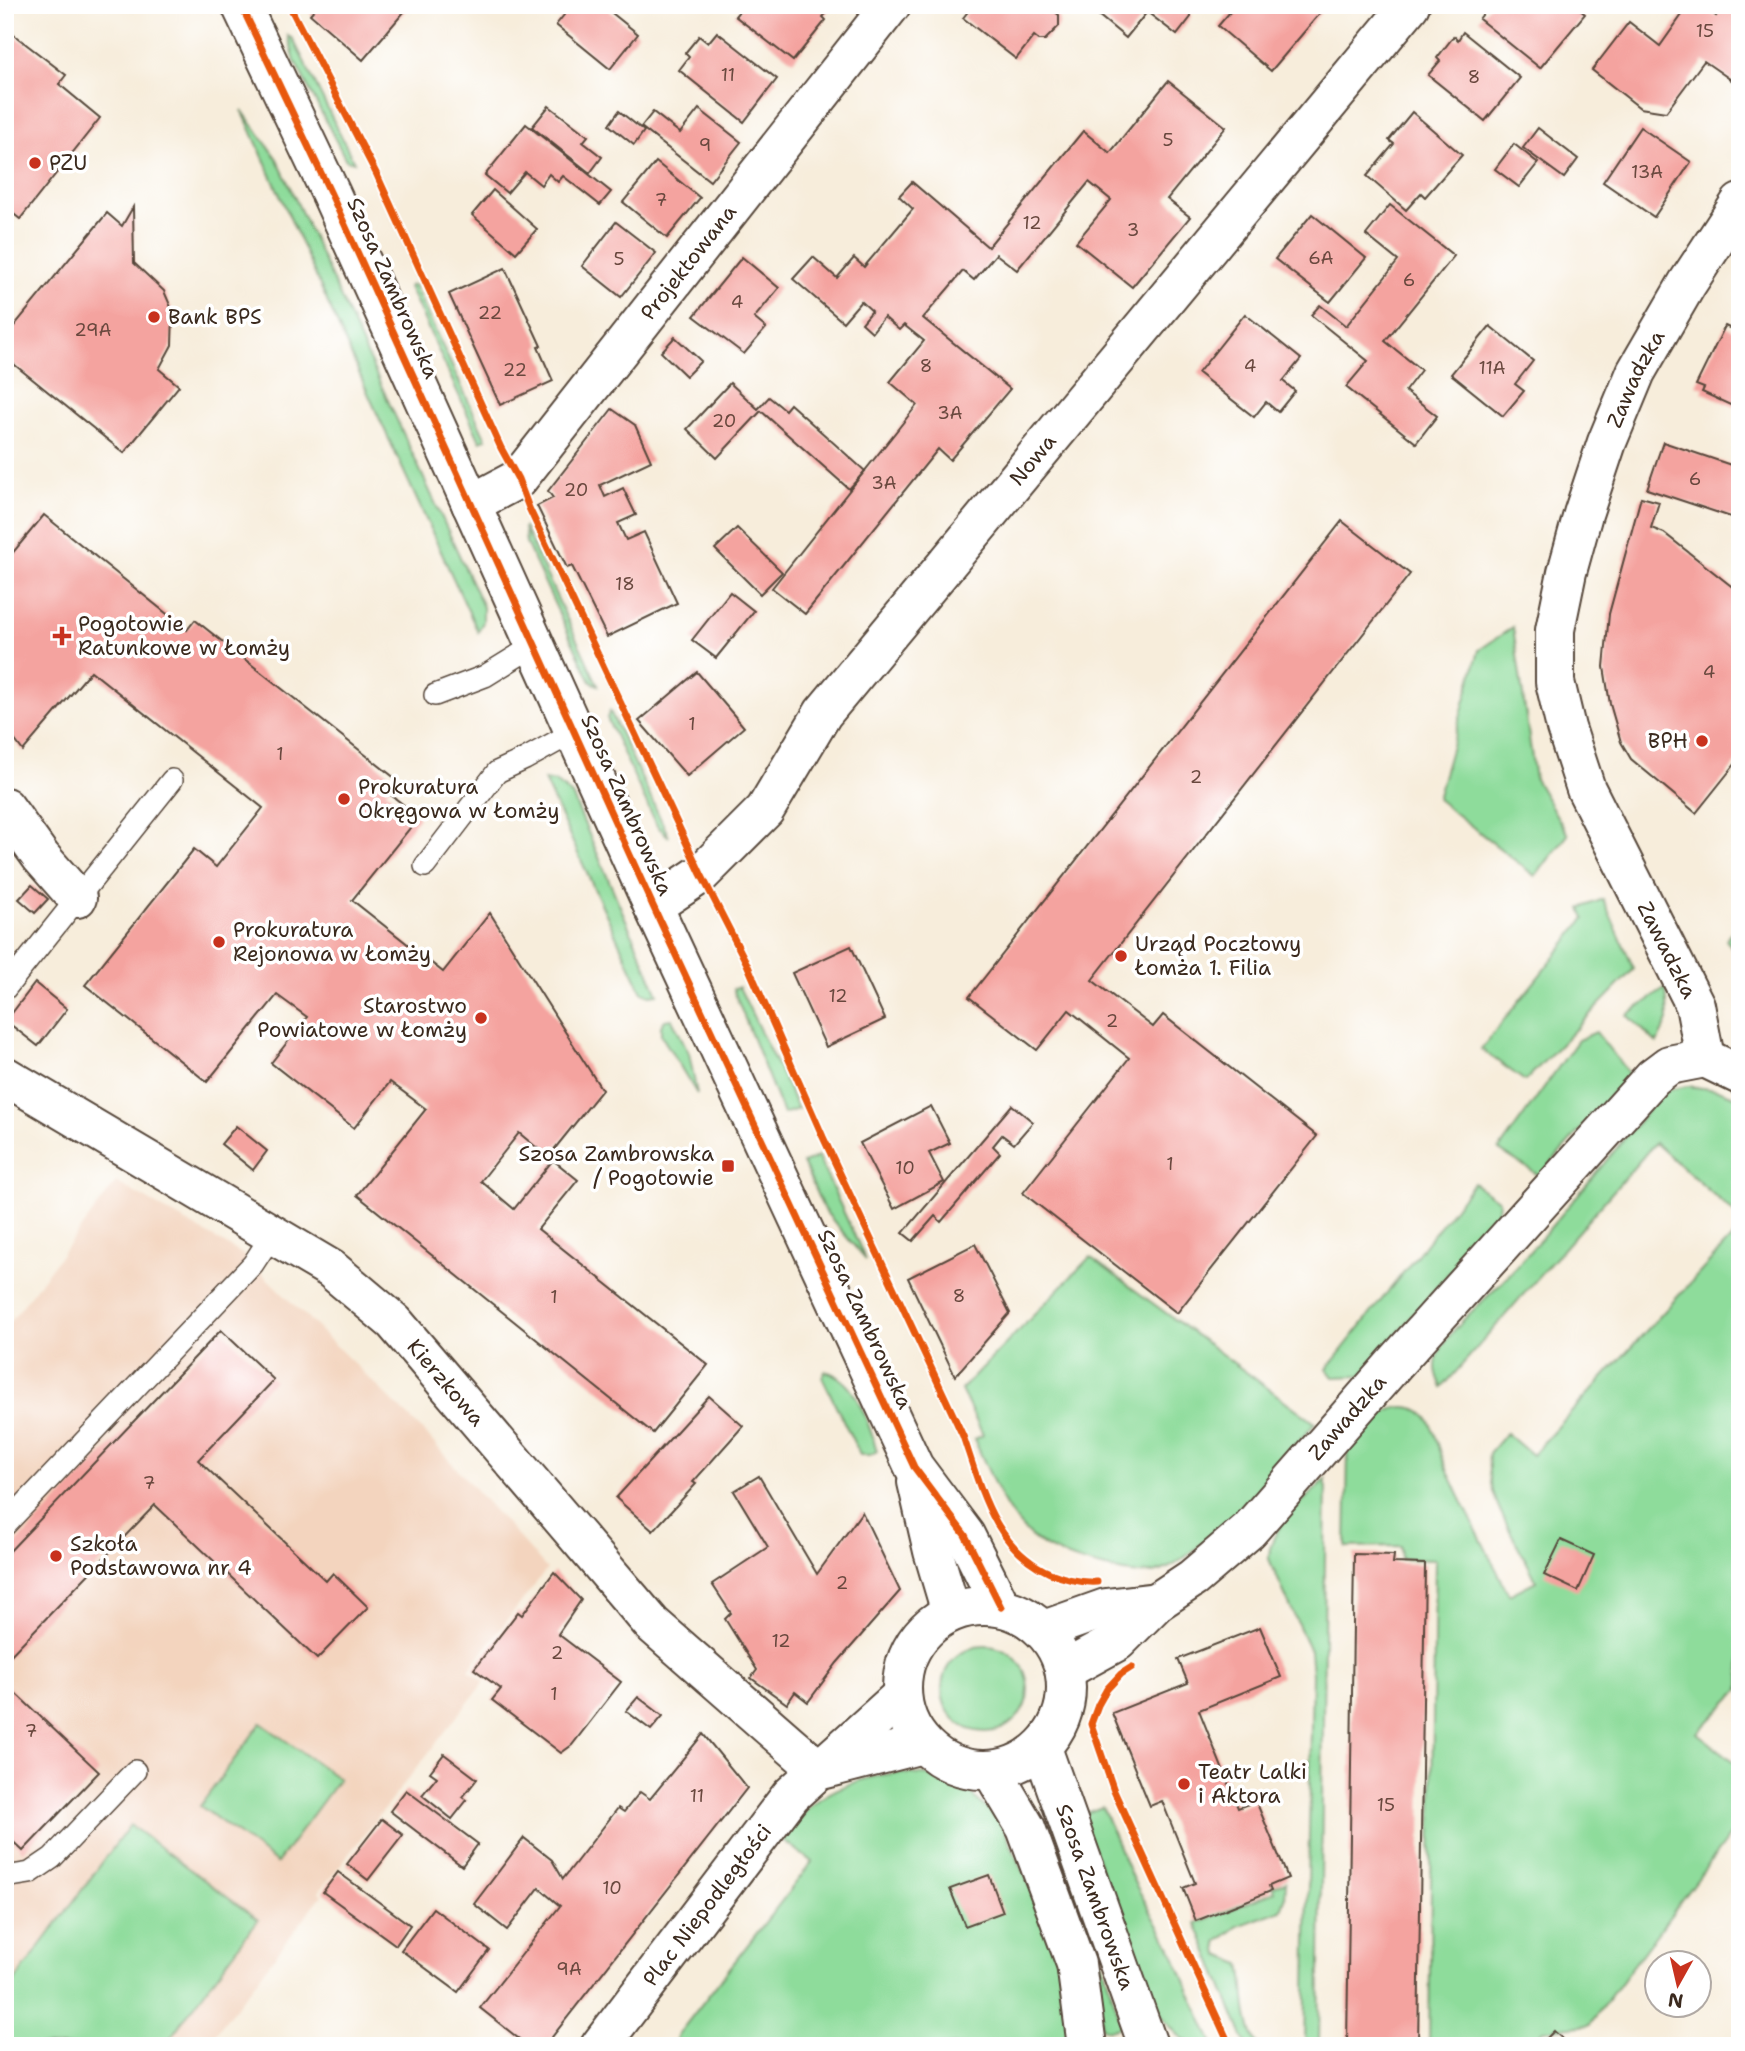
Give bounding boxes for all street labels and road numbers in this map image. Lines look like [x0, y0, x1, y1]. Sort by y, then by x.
street label: Szosa Zambrowska [340, 193, 446, 383]
street label: Projektowana [634, 199, 743, 326]
street label: Zawadzka [1600, 325, 1671, 432]
street label: Nowa [1003, 428, 1063, 492]
street label: Szosa Zambrowska [574, 710, 680, 900]
street label: Zawadzka [1631, 897, 1703, 1003]
street label: Szosa Zambrowska [811, 1225, 919, 1413]
street label: Kierzkowa [401, 1333, 491, 1432]
street label: Zawadzka [1302, 1369, 1393, 1466]
street label: Szosa Zambrowska [1049, 1800, 1141, 1994]
street label: Plac Niepodległości [636, 1818, 778, 1992]

